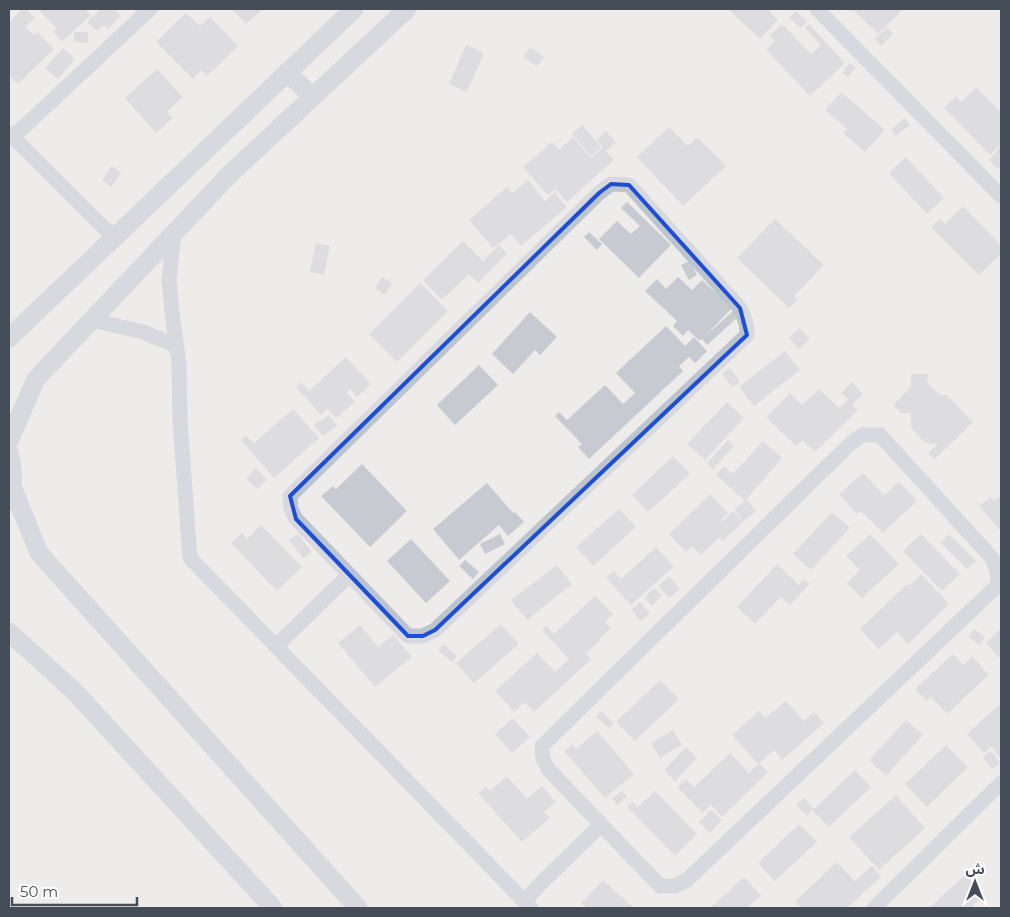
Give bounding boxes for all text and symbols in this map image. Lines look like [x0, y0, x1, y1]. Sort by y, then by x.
north arrow [950, 857, 1000, 907]
text: ش [965, 860, 985, 878]
scale bar [12, 874, 138, 906]
text: 50 m [20, 882, 58, 901]

